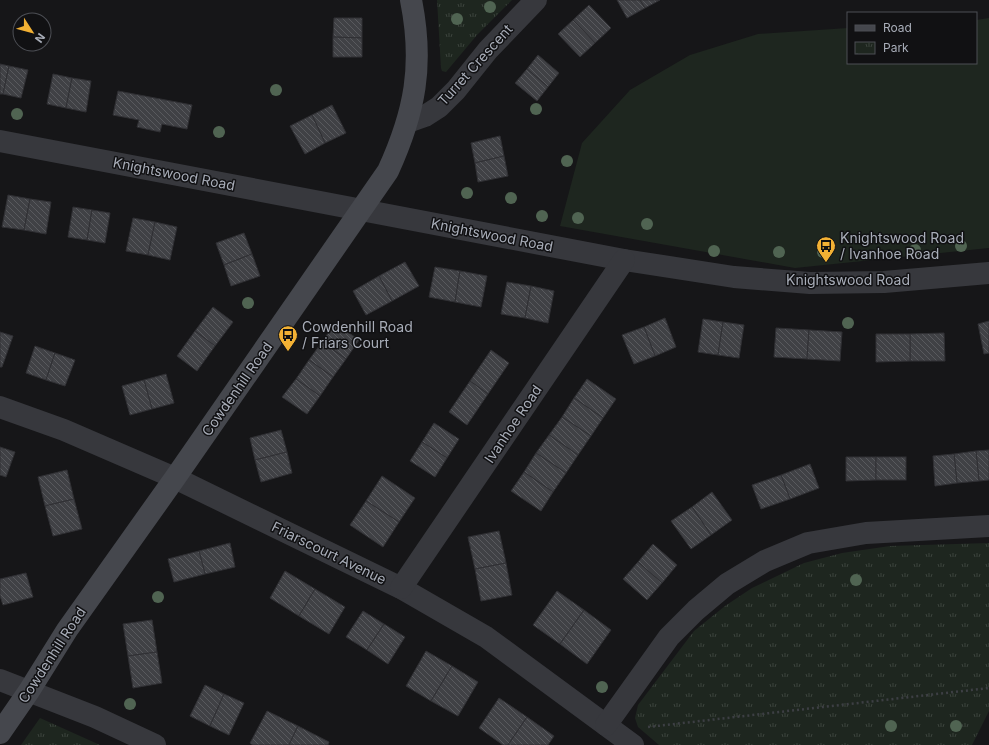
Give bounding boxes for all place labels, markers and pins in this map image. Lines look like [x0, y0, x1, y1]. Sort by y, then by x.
place label: Knightswood Road / Ivanhoe Road [840, 229, 964, 262]
bus stop icon: Knightswood Road / Ivanhoe Road [815, 235, 837, 263]
place label: Cowdenhill Road / Friars Court [302, 318, 413, 351]
bus stop icon: Cowdenhill Road / Friars Court [277, 324, 299, 352]

